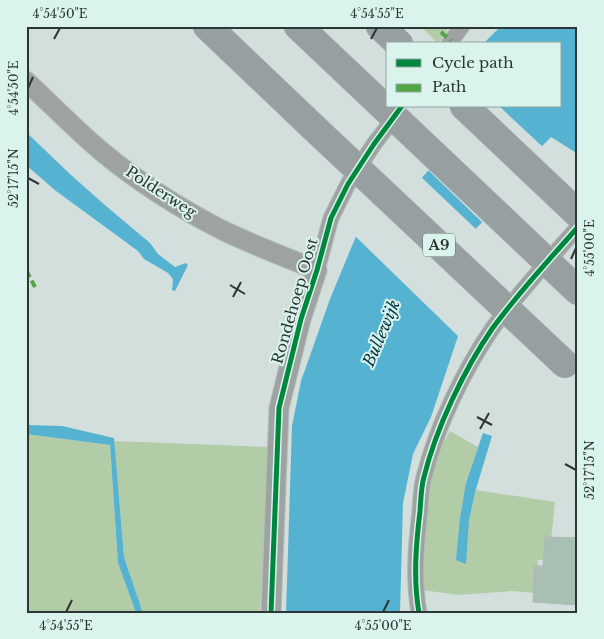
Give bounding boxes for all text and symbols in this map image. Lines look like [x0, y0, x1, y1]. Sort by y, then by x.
text: 4°54'50"E [32, 6, 88, 21]
text: 4°54'55"E [350, 6, 404, 21]
legend [386, 42, 562, 108]
text: Cycle path [432, 53, 514, 72]
text: 4°54'50"E [6, 60, 21, 116]
text: Path [432, 77, 466, 96]
text: 52°17'15"N [6, 148, 21, 208]
street label: Polderweg [122, 162, 201, 222]
text: 4°55'00"E [582, 219, 597, 277]
road number: A9 [423, 234, 455, 256]
street label: Rondehoep Oost [267, 235, 322, 366]
water label: Bullewijk [358, 297, 404, 370]
text: 52°17'15"N [582, 440, 597, 500]
text: 4°54'55"E [39, 618, 93, 633]
text: 4°55'00"E [354, 618, 412, 633]

